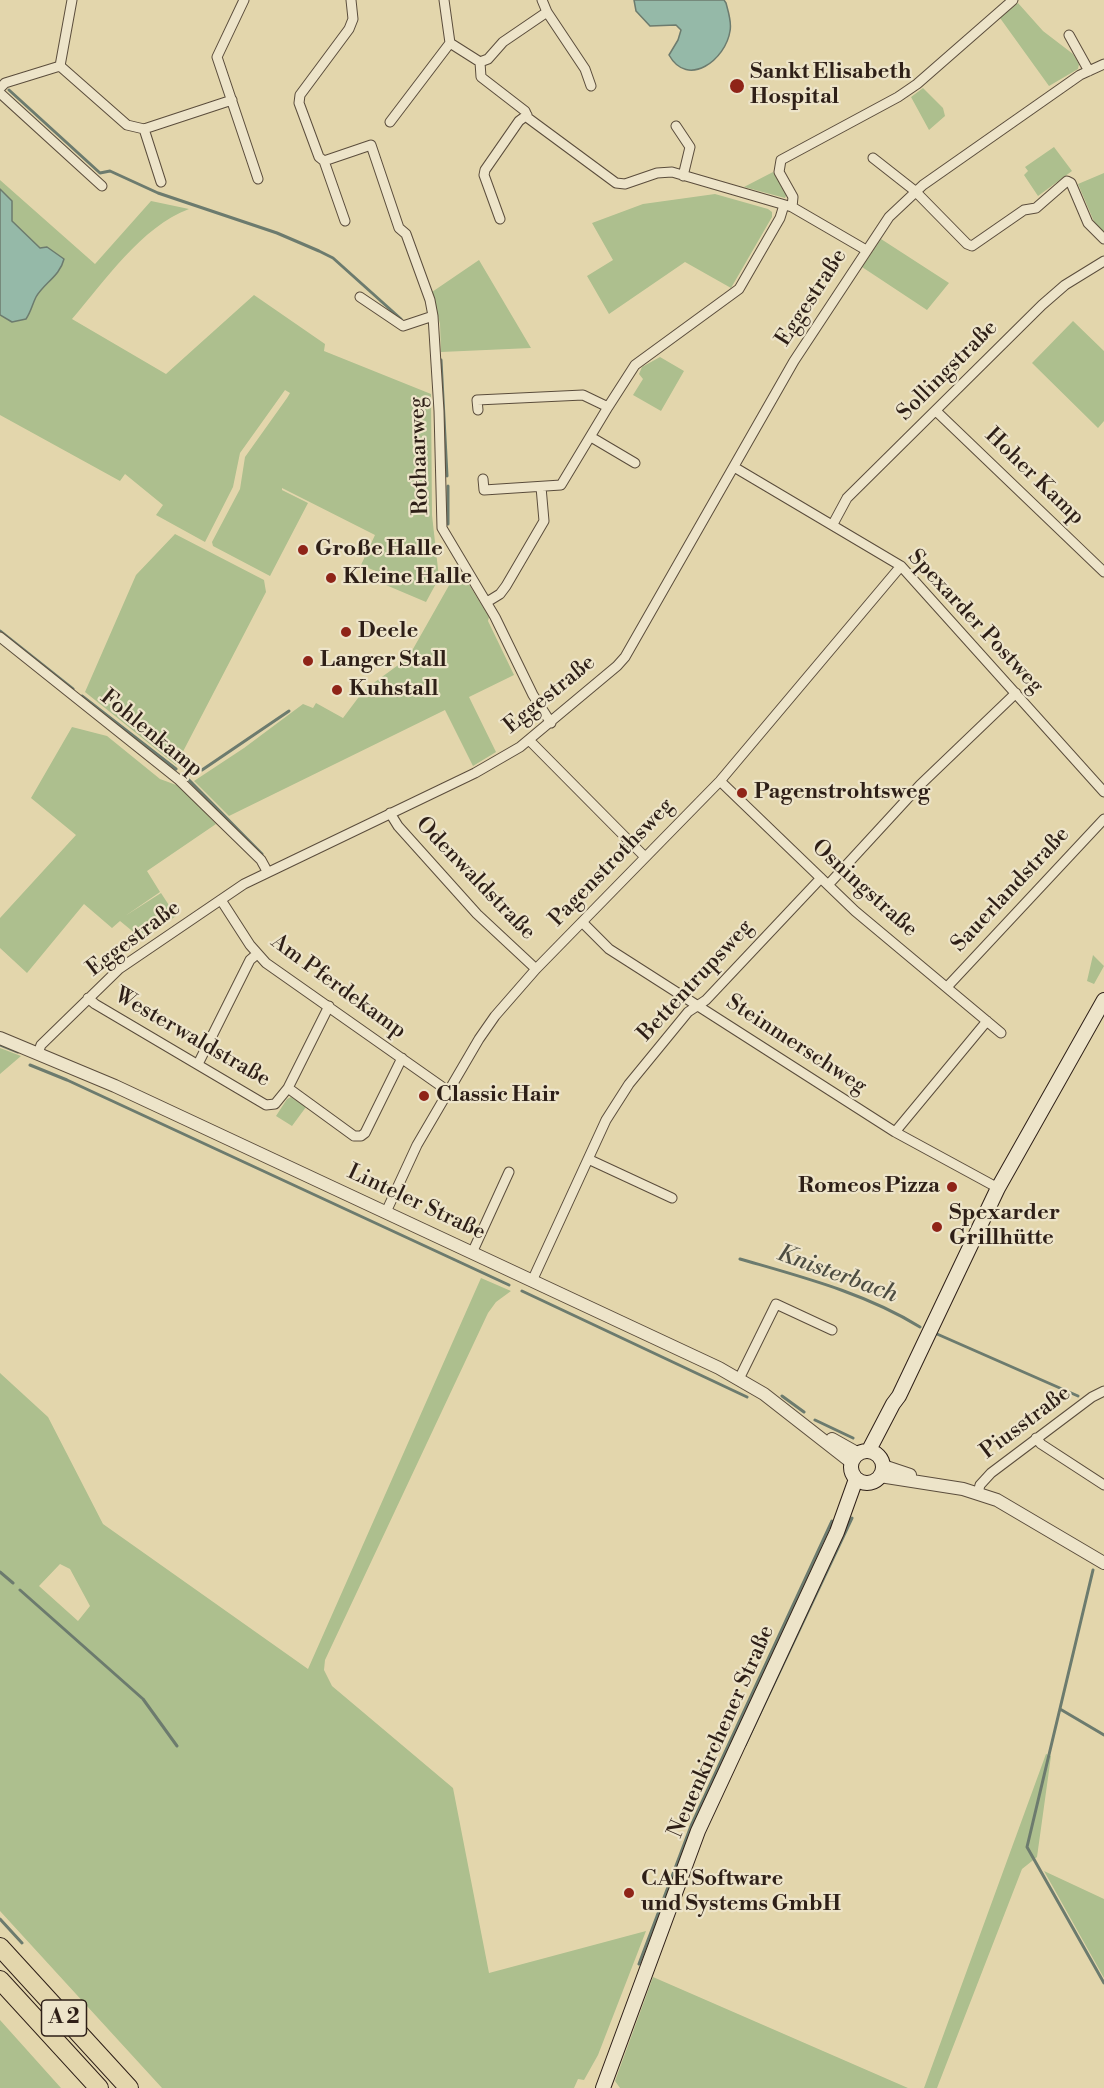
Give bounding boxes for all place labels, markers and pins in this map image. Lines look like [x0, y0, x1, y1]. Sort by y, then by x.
place label: Sankt Elisabeth Hospital [750, 60, 911, 112]
marker: Sankt Elisabeth Hospital [728, 77, 746, 95]
place label: Große Halle [315, 537, 443, 563]
marker: Große Halle [296, 543, 310, 557]
place label: Kleine Halle [343, 565, 472, 591]
marker: Kleine Halle [324, 571, 338, 585]
place label: Deele [358, 619, 418, 645]
marker: Deele [339, 625, 353, 639]
place label: Langer Stall [320, 648, 447, 674]
marker: Langer Stall [301, 654, 315, 668]
place label: Kuhstall [349, 677, 438, 703]
marker: Kuhstall [330, 683, 344, 697]
place label: Pagenstrohtsweg [754, 780, 930, 806]
marker: Pagenstrohtsweg [735, 786, 749, 800]
place label: Classic Hair [436, 1083, 560, 1109]
marker: Classic Hair [417, 1089, 431, 1103]
place label: Romeos Pizza [798, 1174, 940, 1200]
marker: Romeos Pizza [945, 1180, 959, 1194]
place label: Spexarder Grillhütte [949, 1201, 1060, 1252]
marker: Spexarder Grillhütte [930, 1220, 944, 1234]
place label: CAE Software und Systems GmbH [641, 1867, 841, 1918]
marker: CAE Software und Systems GmbH [622, 1886, 636, 1900]

